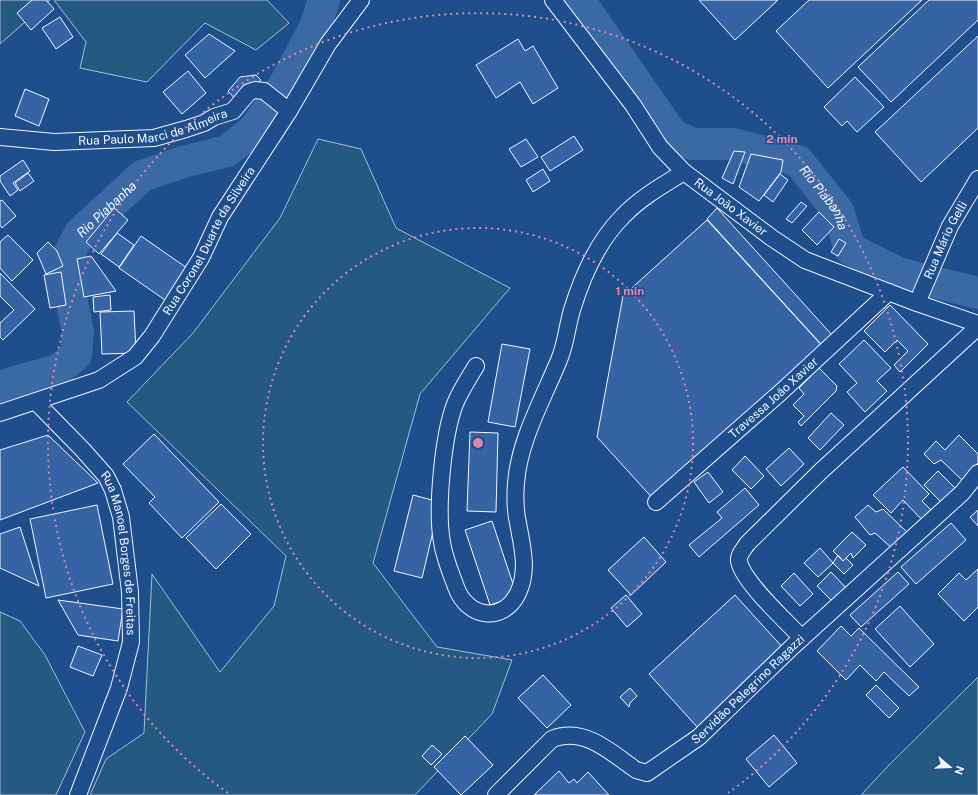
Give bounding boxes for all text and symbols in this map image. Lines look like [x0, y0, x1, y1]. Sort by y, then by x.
street label: Rua Paulo Marci de Almeira [78, 106, 229, 148]
text: 2 min [766, 132, 798, 146]
water label: Rio Piabanha [797, 162, 851, 232]
street label: Rua Coronel Duarte da Silveira [160, 164, 258, 318]
street label: Rua João Xavier [692, 175, 770, 239]
water label: Rio Piabanha [73, 178, 139, 240]
street label: Rua Mário Gelli [921, 199, 970, 281]
text: 1 min [616, 284, 644, 298]
street label: Travessa João Xavier [726, 354, 821, 442]
centre of rings [471, 436, 485, 450]
street label: Rua Manoel Borges de Freitas [98, 468, 138, 635]
street label: Servidão Pelegrino Ragazzi [689, 632, 808, 747]
north arrow [930, 747, 970, 787]
text: N [952, 764, 967, 776]

